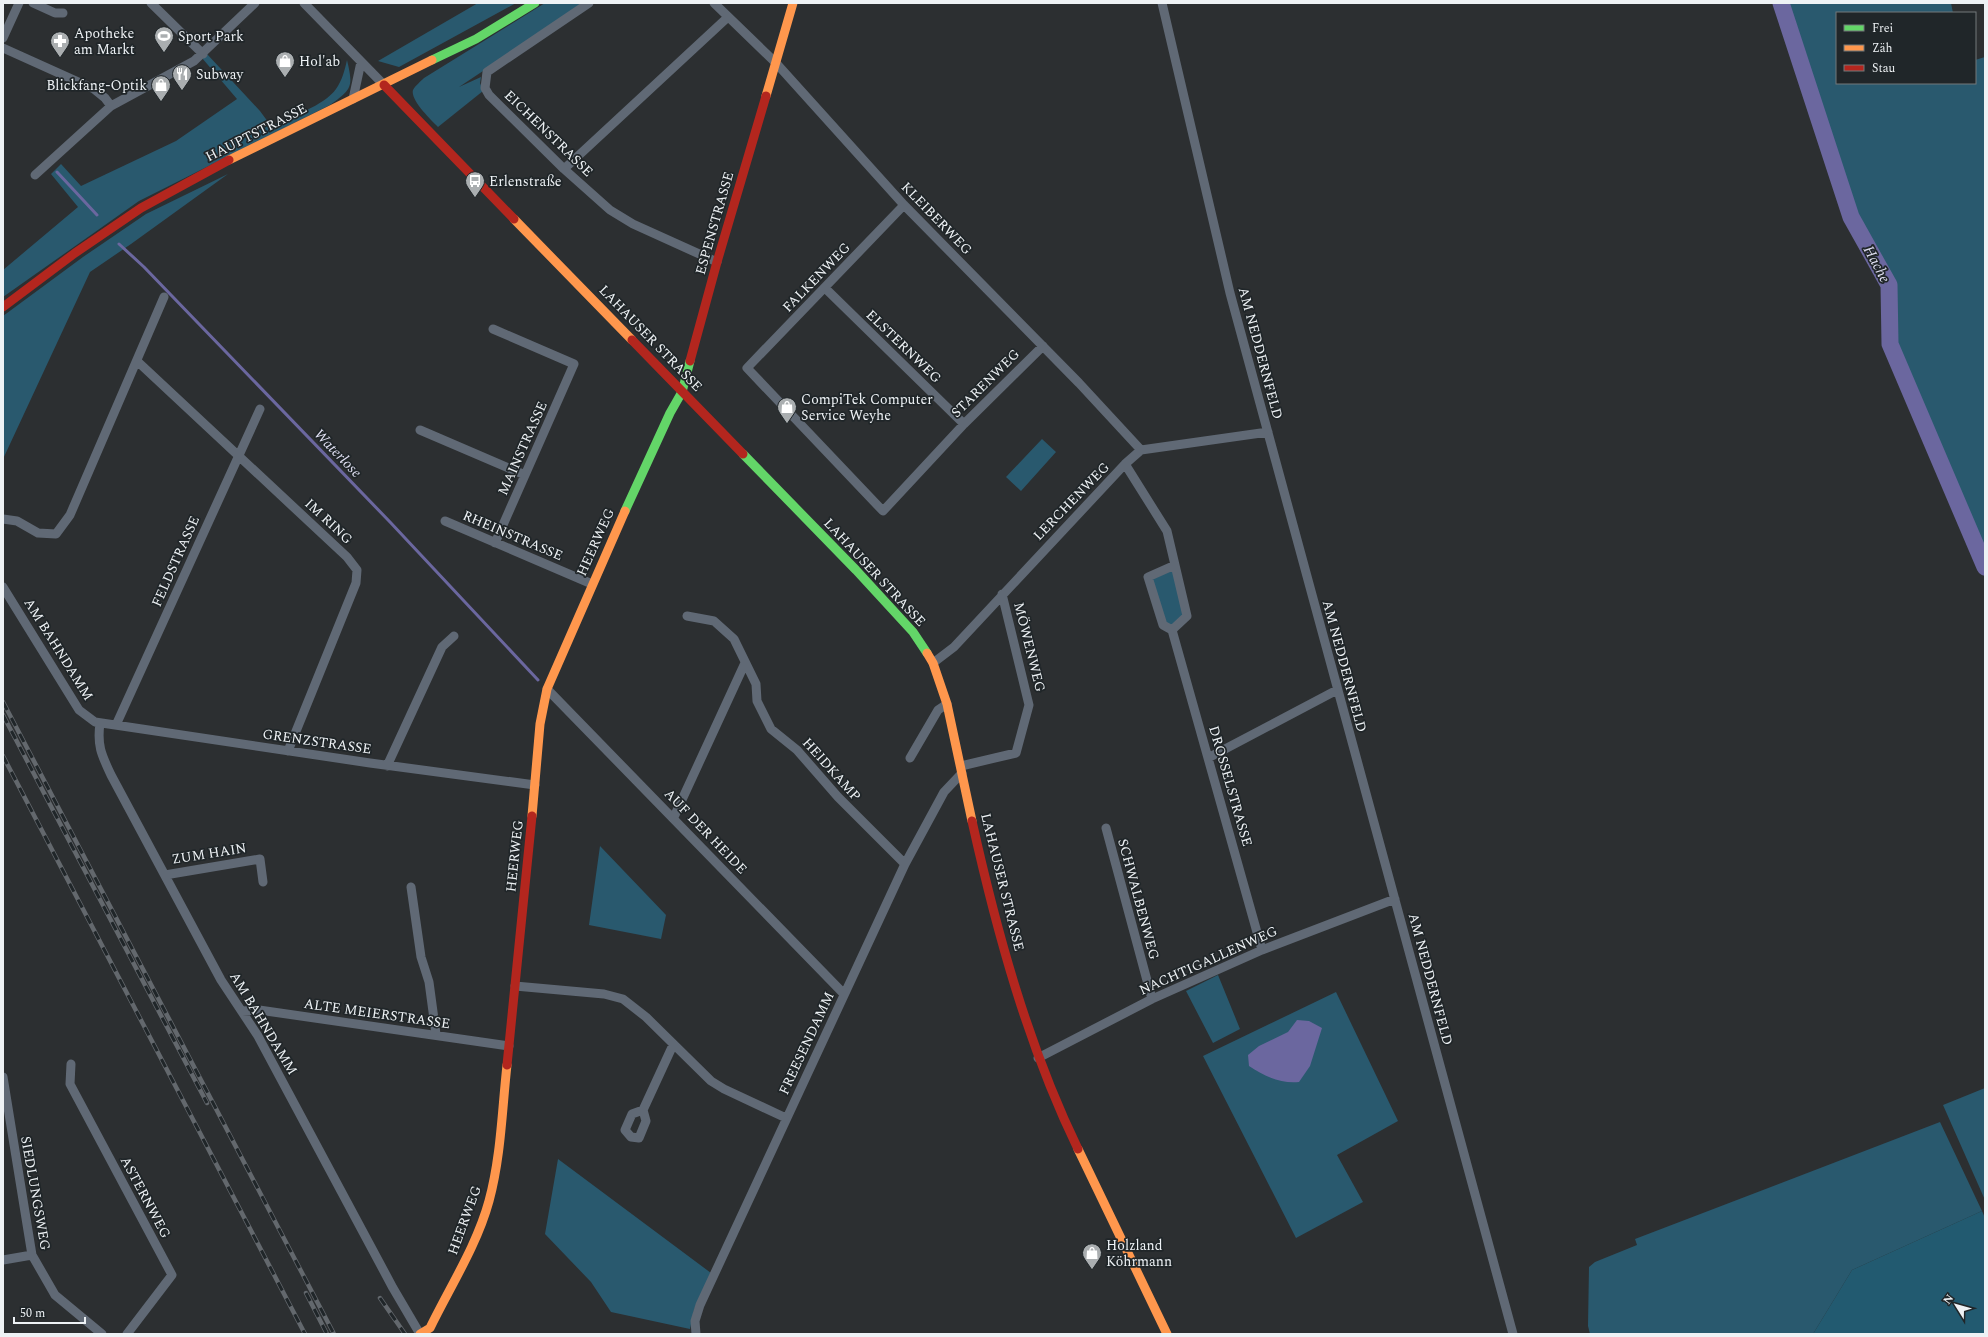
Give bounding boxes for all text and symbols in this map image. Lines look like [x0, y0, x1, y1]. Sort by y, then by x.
legend [1836, 12, 1976, 84]
text: Frei [1872, 19, 1894, 38]
place label: Apotheke am Markt [74, 23, 135, 60]
sports icon: Sport Park [153, 25, 175, 53]
place label: Sport Park [178, 26, 244, 47]
pharmacy icon: Apotheke am Markt [49, 30, 71, 58]
text: Zäh [1872, 39, 1893, 58]
shop icon: Hol'ab [274, 50, 296, 78]
place label: Hol'ab [299, 51, 340, 72]
text: Stau [1872, 59, 1896, 78]
restaurant icon: Subway [171, 63, 193, 91]
place label: Subway [196, 64, 244, 85]
shop icon: Blickfang-Optik [150, 74, 172, 102]
place label: Blickfang-Optik [46, 75, 147, 96]
street label: EICHENSTRASSE [499, 85, 598, 182]
street label: HAUPTSTRASSE [202, 98, 311, 167]
street label: ESPENSTRASSE [690, 169, 739, 277]
bus stop icon: Erlenstraße [464, 170, 486, 198]
place label: Erlenstraße [489, 171, 562, 192]
street label: KLEIBERWEG [896, 177, 977, 260]
street label: FALKENWEG [777, 237, 855, 317]
water label: Hache [1857, 241, 1896, 287]
street label: LAHAUSER STRASSE [594, 280, 707, 397]
street label: AM NEDDERNFELD [1233, 285, 1288, 422]
street label: ELSTERNWEG [861, 305, 946, 388]
street label: STARENWEG [946, 344, 1025, 423]
place label: CompiTek Computer Service Weyhe [801, 389, 933, 426]
shop icon: CompiTek Computer Service Weyhe [776, 396, 798, 424]
street label: MAINSTRASSE [492, 398, 553, 499]
water label: Waterlose [308, 423, 367, 484]
street label: LERCHENWEG [1028, 457, 1115, 545]
street label: IM RING [300, 494, 358, 549]
street label: RHEINSTRASSE [459, 505, 566, 566]
street label: HEERWEG [571, 505, 620, 580]
street label: FELDSTRASSE [146, 512, 205, 610]
street label: LAHAUSER STRASSE [819, 513, 931, 631]
street label: AM BAHNDAMM [19, 594, 98, 704]
street label: AM NEDDERNFELD [1317, 598, 1372, 735]
street label: MÖWENWEG [1008, 600, 1051, 694]
street label: GRENZSTRASSE [261, 723, 373, 760]
street label: DROSSELSTRASSE [1203, 723, 1258, 849]
street label: HEIDKAMP [797, 733, 866, 806]
street label: AUF DER HEIDE [659, 784, 752, 879]
street label: LAHAUSER STRASSE [975, 811, 1030, 953]
street label: HEERWEG [500, 819, 529, 893]
street label: SCHWALBENWEG [1112, 836, 1165, 962]
street label: ZUM HAIN [170, 837, 248, 870]
street label: AM NEDDERNFELD [1403, 911, 1458, 1048]
street label: NACHTIGALLENWEG [1136, 920, 1281, 1000]
street label: AM BAHNDAMM [224, 968, 303, 1079]
street label: FREESENDAMM [773, 988, 840, 1098]
street label: ALTE MEIERSTRASSE [302, 993, 452, 1034]
street label: SIEDLUNGSWEG [15, 1134, 56, 1252]
street label: ASTERNWEG [115, 1152, 176, 1242]
street label: HEERWEG [442, 1182, 487, 1258]
place label: Holzland Köhrmann [1106, 1235, 1172, 1272]
shop icon: Holzland Köhrmann [1081, 1242, 1103, 1270]
north arrow [1936, 1285, 1976, 1325]
text: N [1939, 1291, 1958, 1308]
scale bar [14, 1299, 85, 1325]
text: 50 m [20, 1304, 45, 1323]

